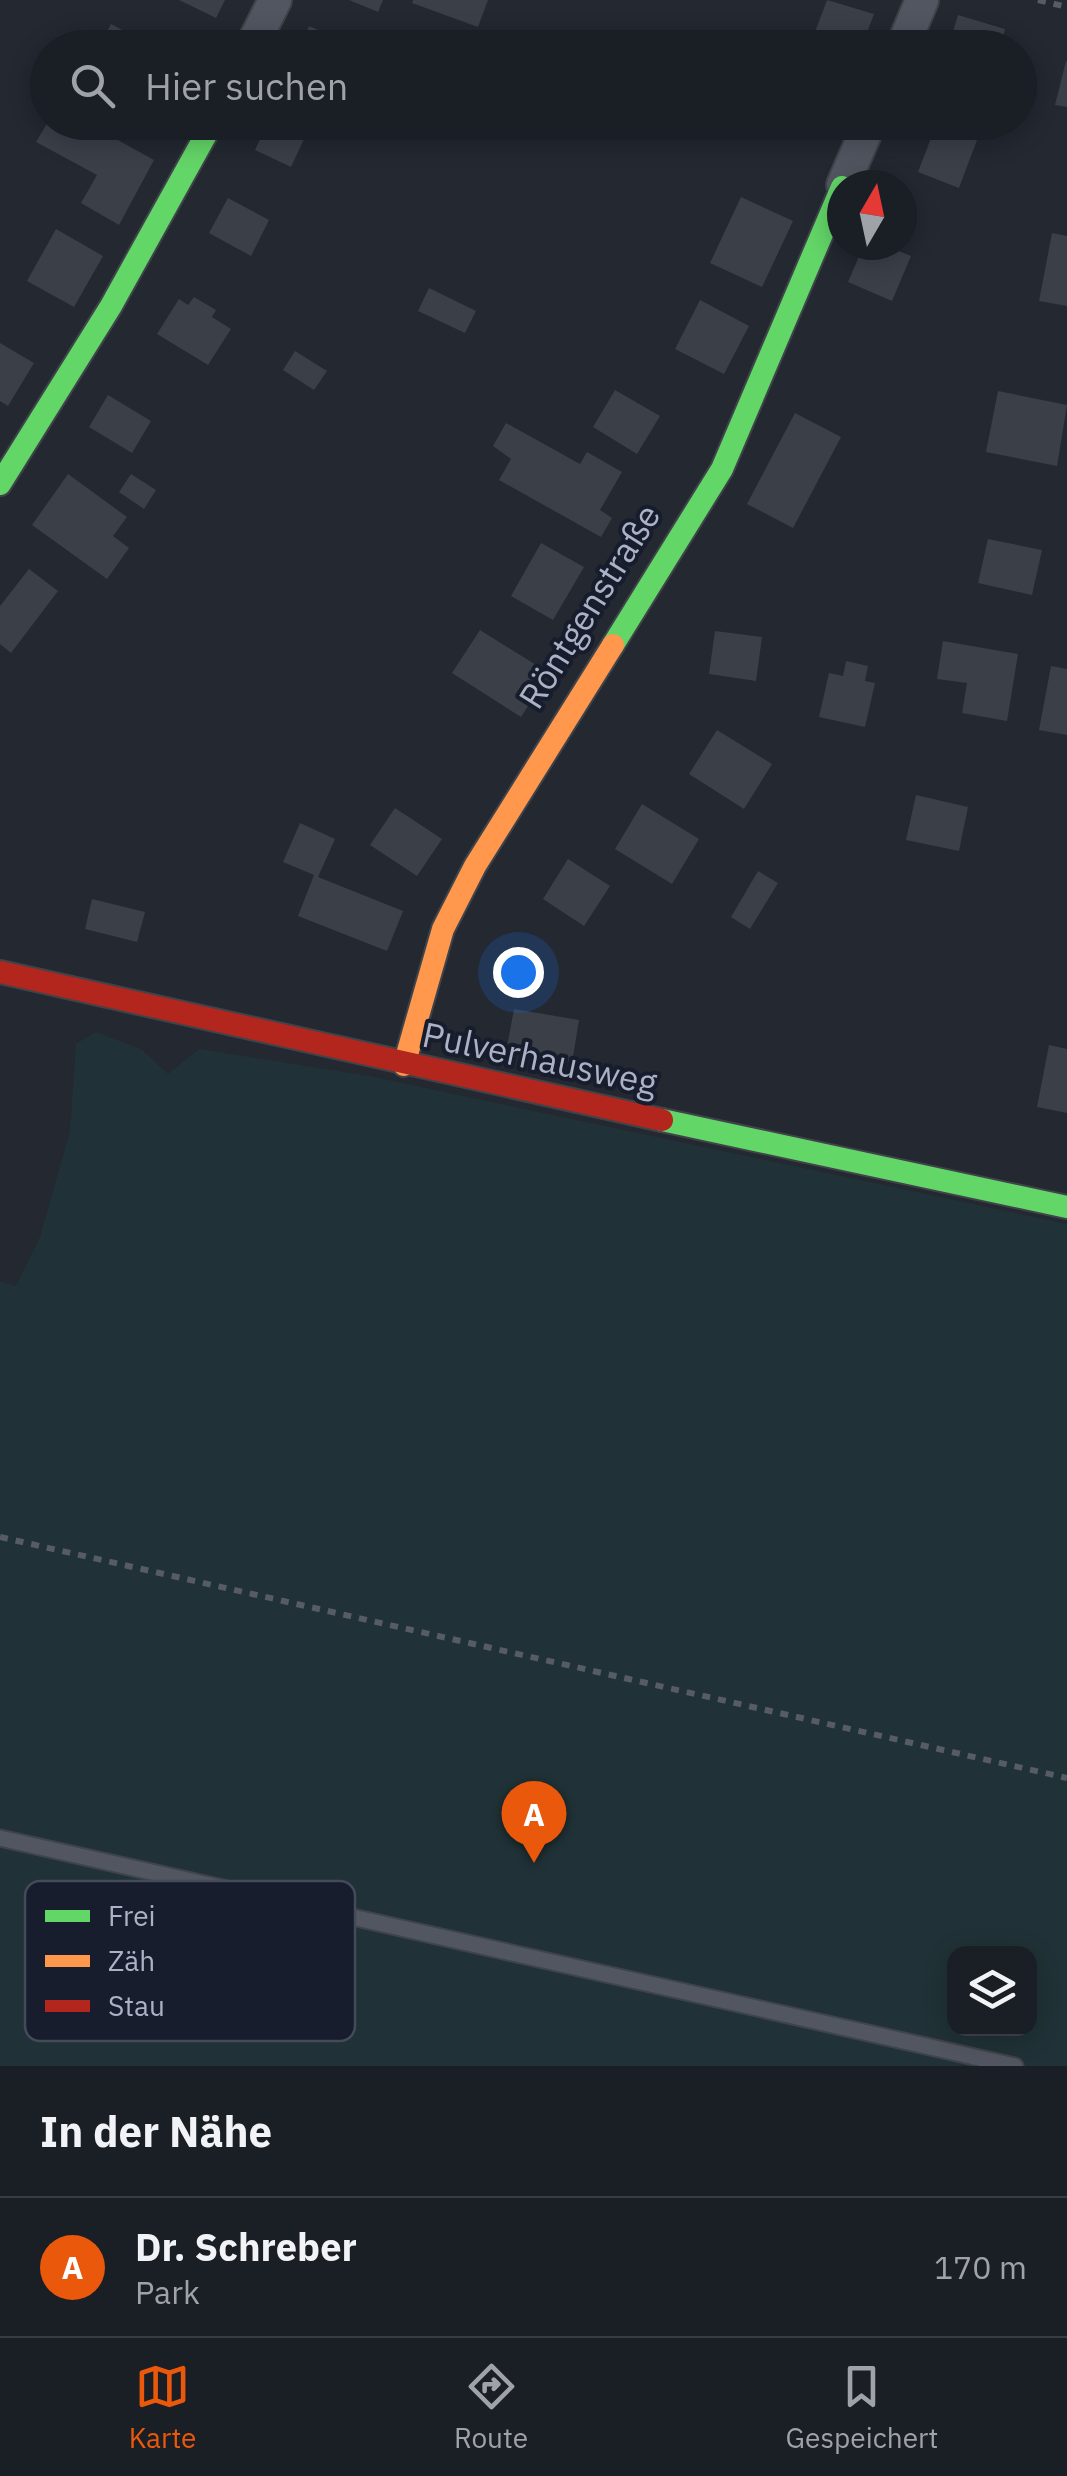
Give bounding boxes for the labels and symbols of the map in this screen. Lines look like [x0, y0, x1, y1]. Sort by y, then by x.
north arrow [827, 170, 917, 260]
street label: Röntgenstraße [508, 495, 670, 717]
your location [493, 947, 544, 998]
street label: Pulverhausweg [418, 1011, 662, 1105]
pin: A [502, 1780, 566, 1863]
legend [25, 1881, 355, 2041]
text: Frei [108, 1897, 156, 1934]
text: Zäh [108, 1942, 155, 1979]
text: Stau [108, 1987, 165, 2024]

